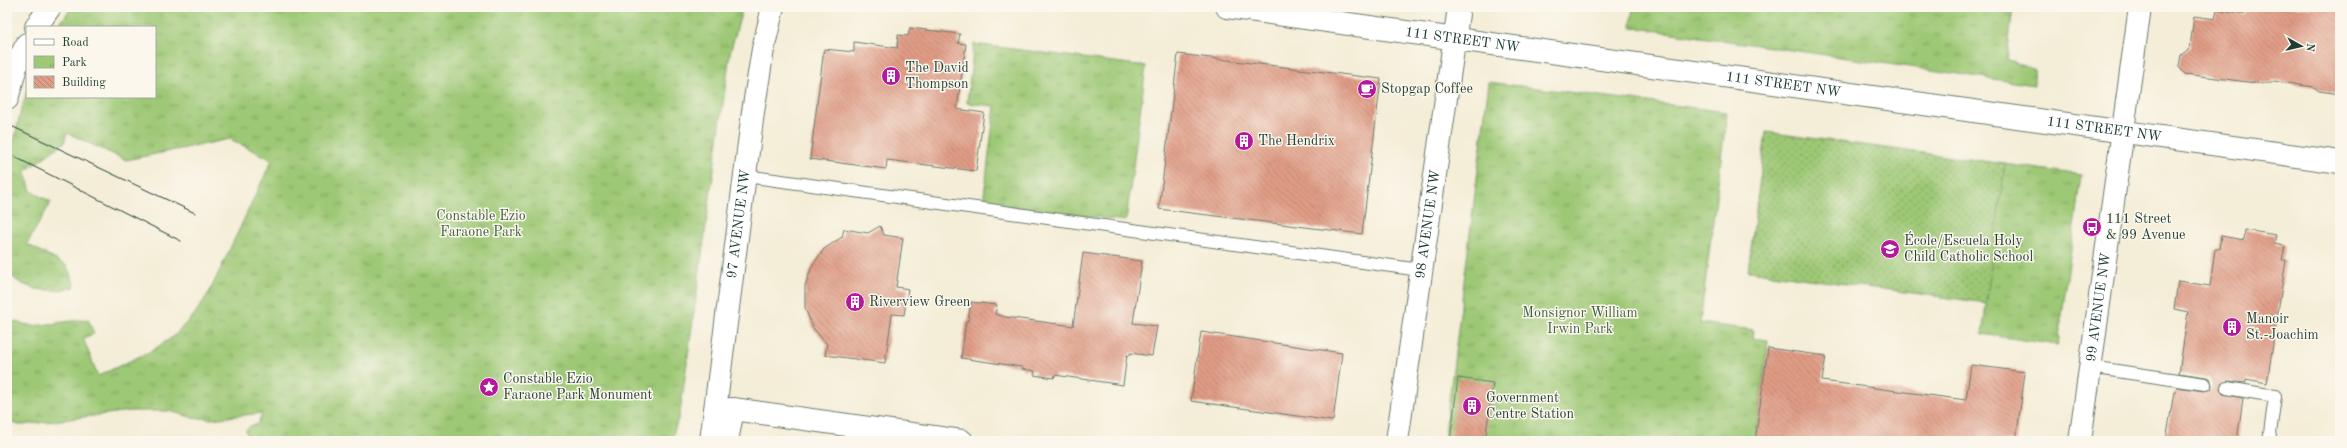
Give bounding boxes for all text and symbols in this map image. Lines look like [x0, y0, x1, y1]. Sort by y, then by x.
street label: 111 STREET NW [1404, 25, 1521, 55]
legend [26, 26, 156, 98]
north arrow [2281, 26, 2321, 66]
text: Road [62, 37, 89, 49]
text: N [2303, 42, 2315, 53]
text: Park [62, 57, 87, 69]
place label: The David Thompson [905, 61, 969, 91]
building icon: The David Thompson [880, 65, 902, 87]
street label: 111 STREET NW [1725, 70, 1842, 99]
text: Building [62, 77, 106, 89]
cafe icon: Stopgap Coffee [1356, 78, 1378, 100]
place label: Stopgap Coffee [1381, 82, 1473, 96]
street label: 111 STREET NW [2046, 114, 2163, 144]
building icon: The Hendrix [1233, 130, 1255, 152]
place label: The Hendrix [1258, 134, 1335, 148]
street label: 97 AVENUE NW [725, 168, 753, 279]
street label: 98 AVENUE NW [1413, 169, 1443, 280]
park label: Constable Ezio Faraone Park [436, 209, 526, 239]
place label: 111 Street & 99 Avenue [2106, 212, 2186, 242]
bus stop icon: 111 Street & 99 Avenue [2081, 216, 2103, 238]
place label: École/Escuela Holy Child Catholic School [1904, 231, 2033, 264]
school or university icon: École/Escuela Holy Child Catholic School [1879, 238, 1901, 260]
street label: 99 AVENUE NW [2084, 252, 2113, 363]
building icon: Riverview Green [844, 291, 866, 313]
place label: Riverview Green [869, 295, 971, 309]
park label: Monsignor William Irwin Park [1522, 306, 1638, 336]
place label: Manoir St.-Joachim [2246, 312, 2319, 342]
building icon: Manoir St.-Joachim [2221, 316, 2243, 338]
place label: Constable Ezio Faraone Park Monument [503, 372, 653, 402]
place icon: Constable Ezio Faraone Park Monument [478, 376, 500, 398]
place label: Government Centre Station [1486, 391, 1574, 421]
building icon: Government Centre Station [1461, 395, 1483, 417]

